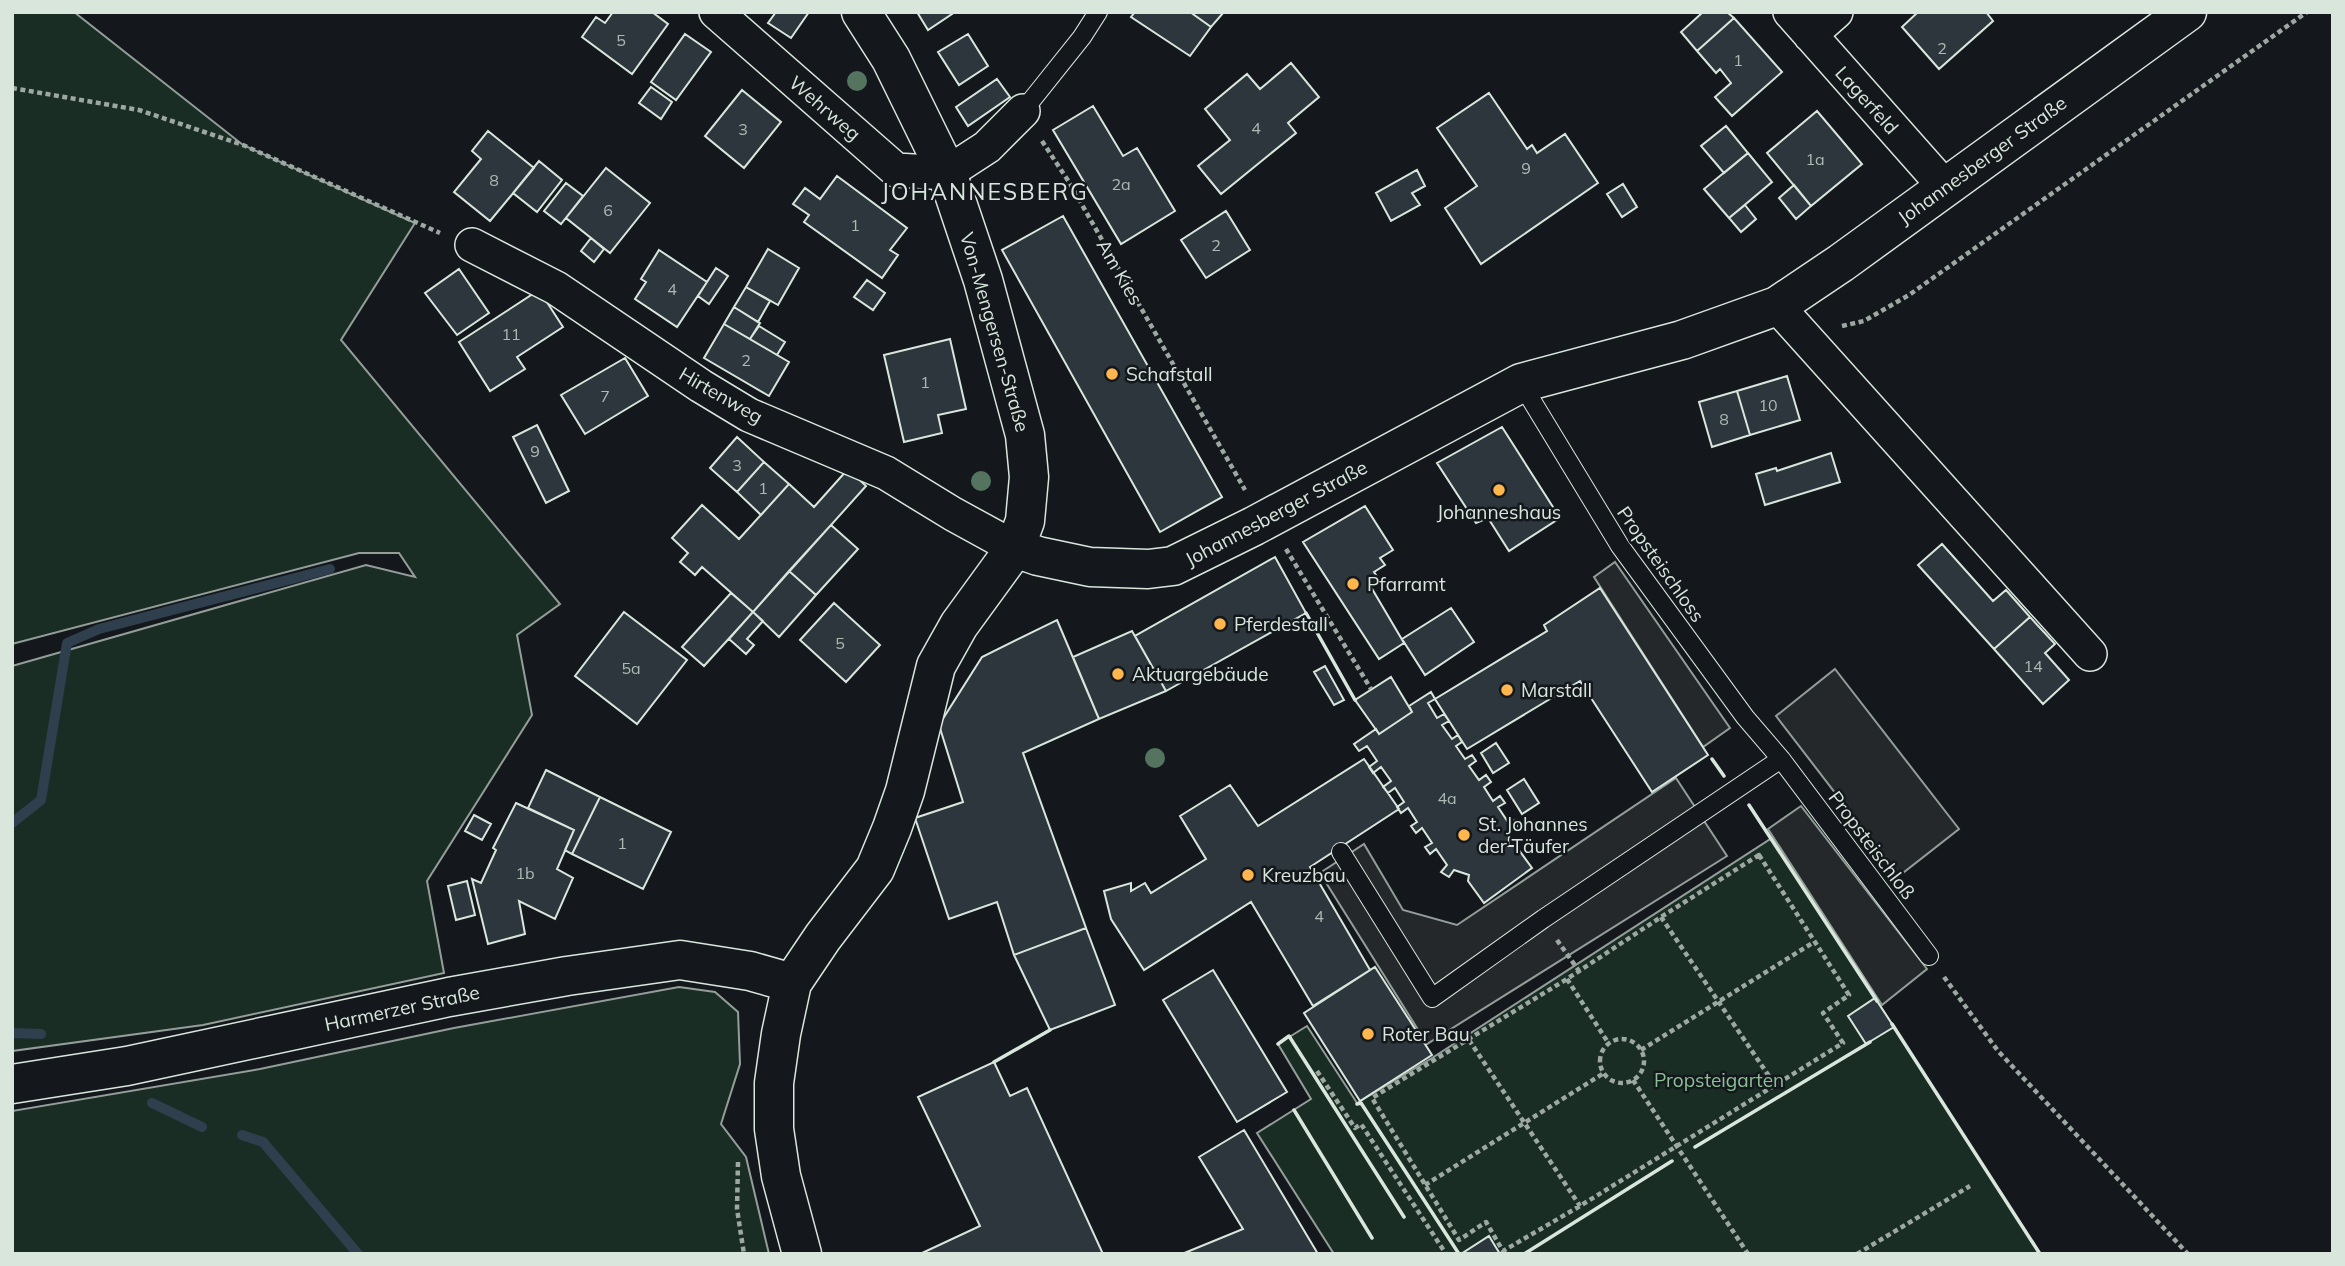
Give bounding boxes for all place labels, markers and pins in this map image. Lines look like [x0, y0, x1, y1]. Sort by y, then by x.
place label: Schafstall [1126, 362, 1213, 386]
marker: Schafstall [1104, 366, 1120, 382]
marker: Johanneshaus [1491, 482, 1507, 498]
place label: Johanneshaus [1437, 500, 1561, 524]
place label: Pfarramt [1367, 572, 1446, 596]
marker: Pfarramt [1345, 576, 1361, 592]
place label: Pferdestall [1234, 612, 1328, 636]
marker: Pferdestall [1212, 616, 1228, 632]
place label: Aktuargebäude [1132, 662, 1269, 686]
marker: Aktuargebäude [1110, 666, 1126, 682]
place label: Marstall [1521, 678, 1592, 702]
marker: Marstall [1499, 682, 1515, 698]
place label: St. Johannes der Täufer [1478, 812, 1588, 858]
marker: St. Johannes der Täufer [1456, 827, 1472, 843]
place label: Kreuzbau [1262, 863, 1346, 887]
marker: Kreuzbau [1240, 867, 1256, 883]
place label: Roter Bau [1382, 1022, 1470, 1046]
marker: Roter Bau [1360, 1026, 1376, 1042]

